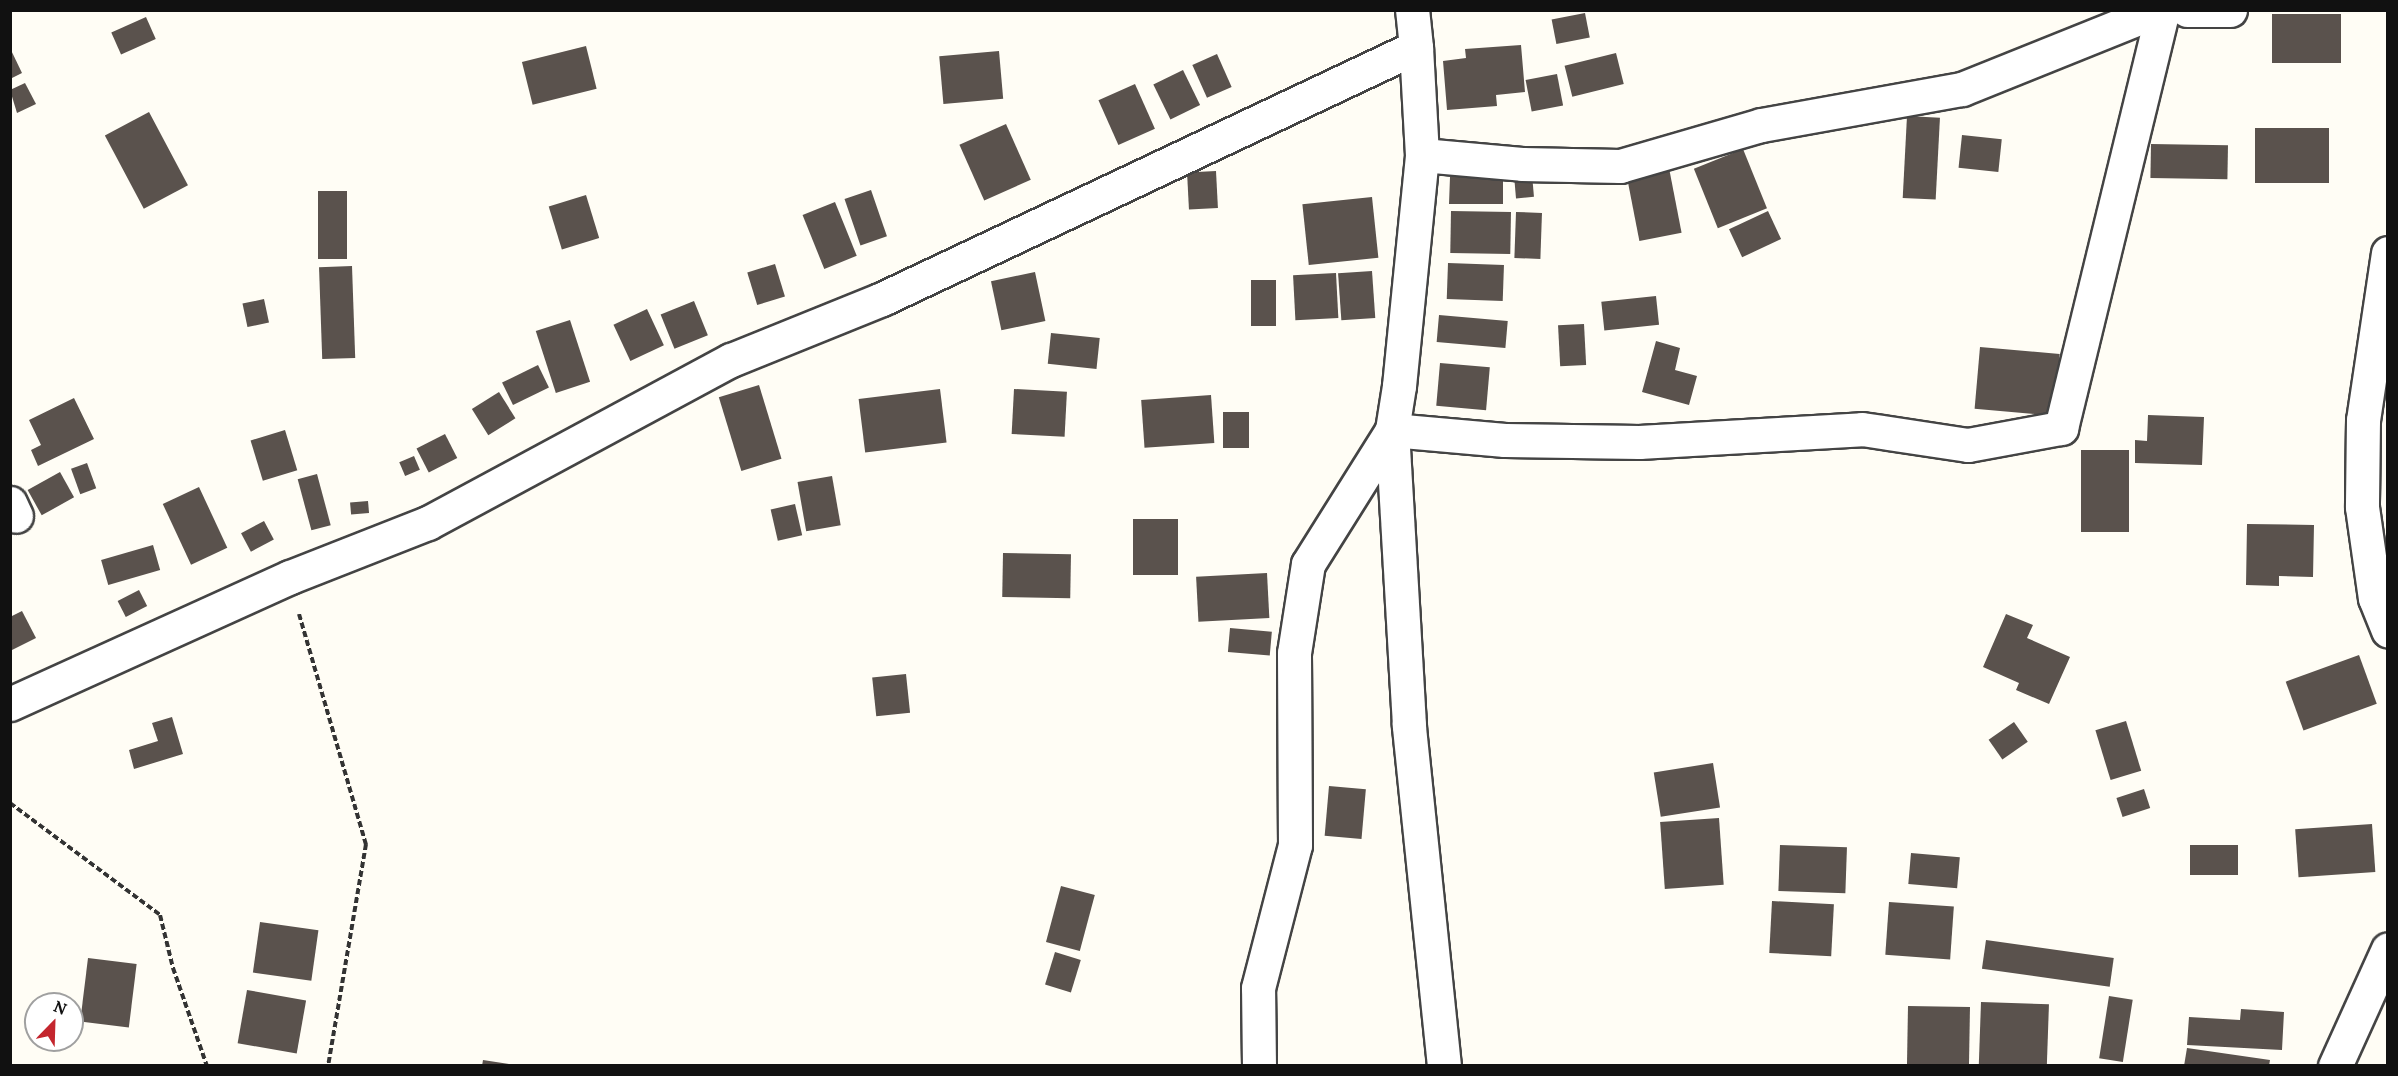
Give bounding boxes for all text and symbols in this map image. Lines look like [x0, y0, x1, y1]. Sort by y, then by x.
north arrow [24, 992, 84, 1052]
text: N [51, 996, 70, 1019]

